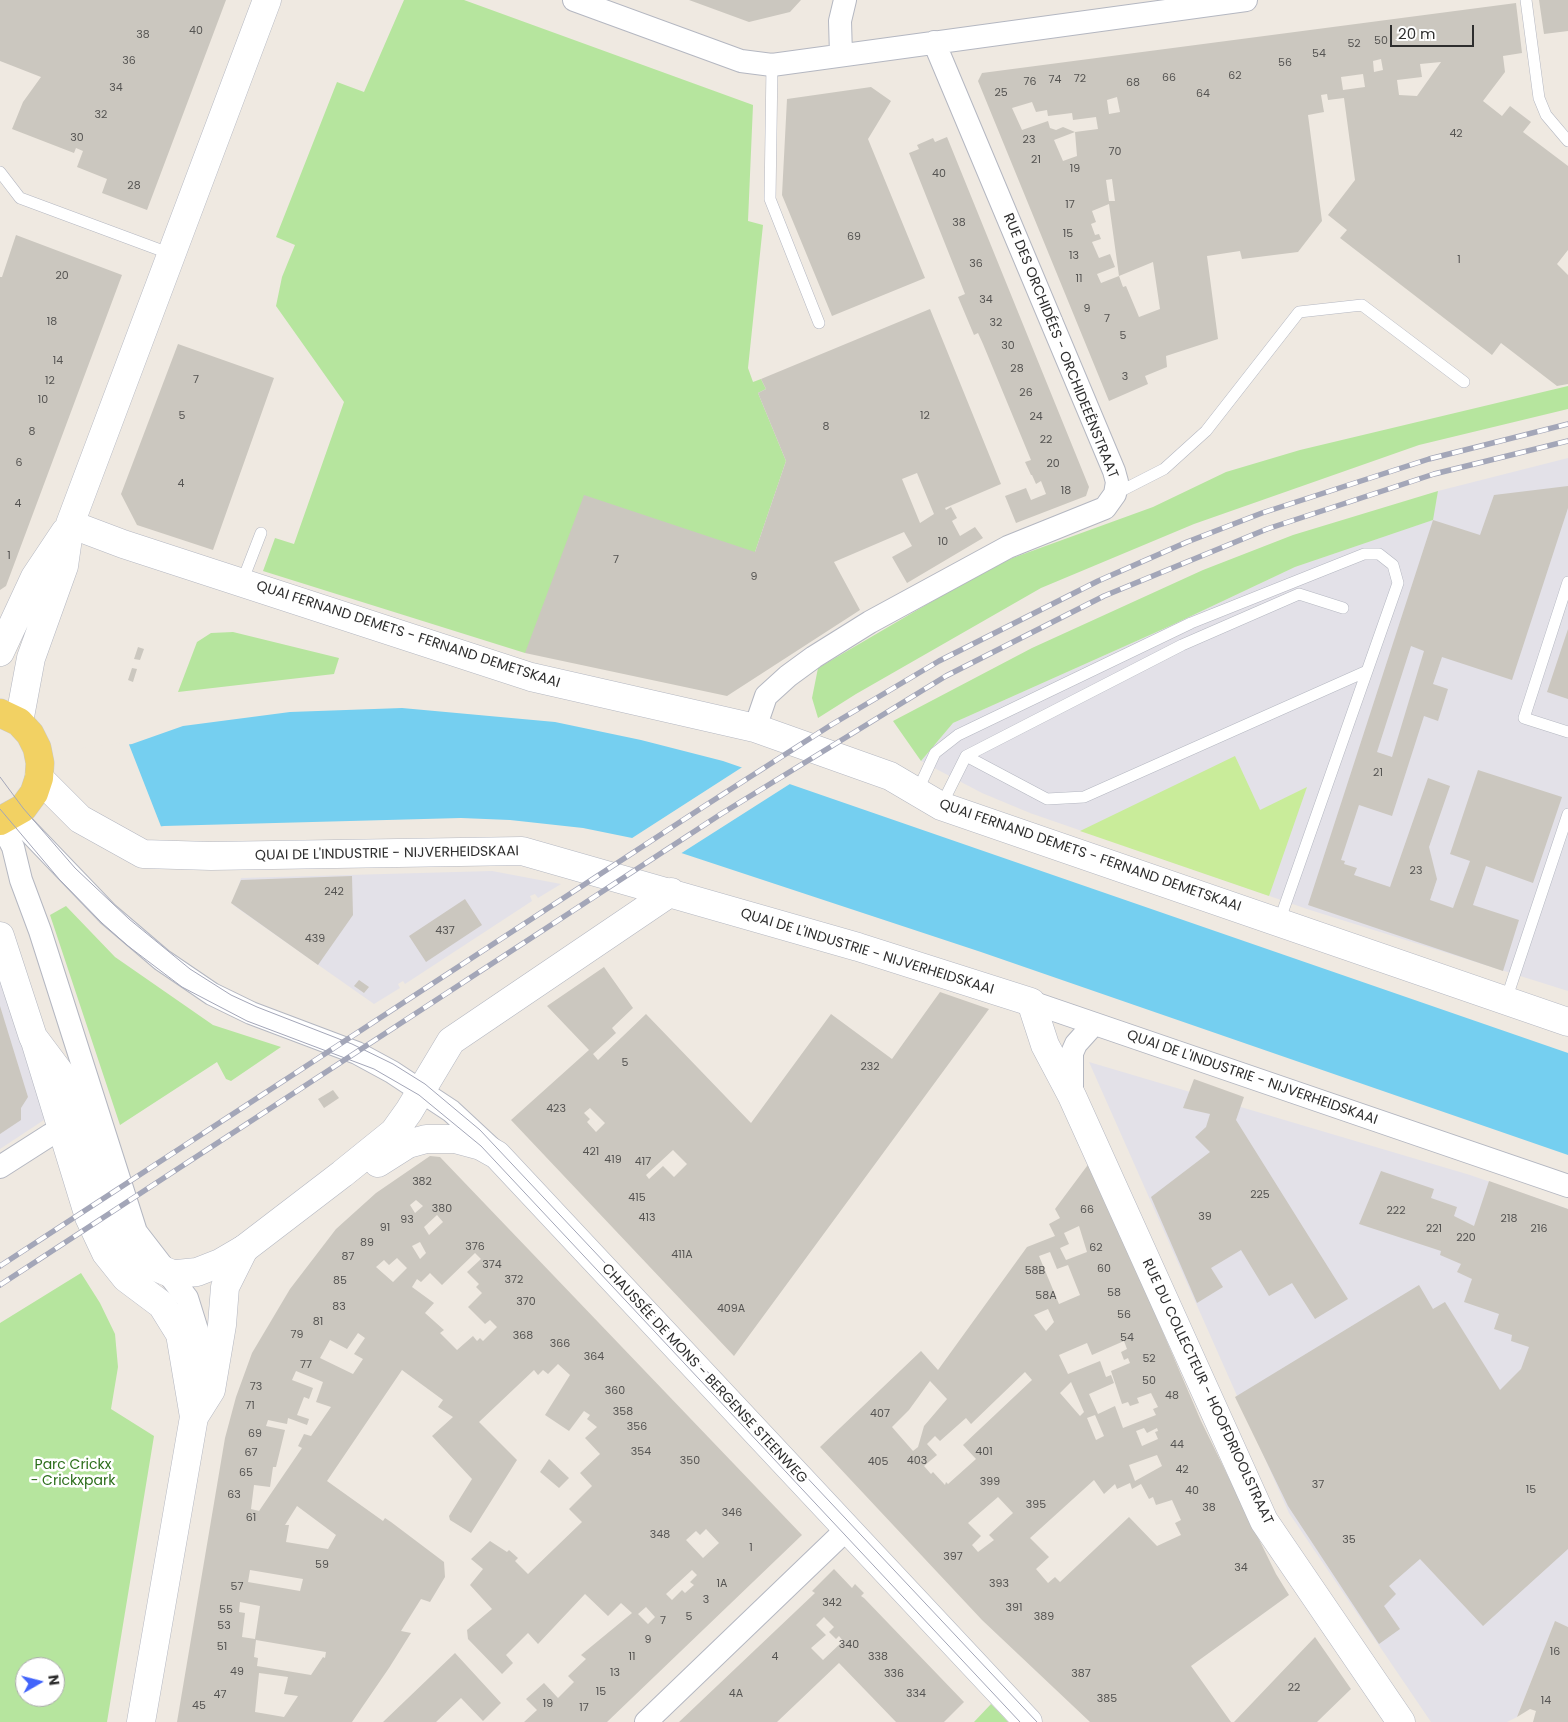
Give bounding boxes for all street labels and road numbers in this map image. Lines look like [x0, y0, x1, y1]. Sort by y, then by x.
street label: RUE DES ORCHIDÉES - ORCHIDEEËNSTRAAT [999, 211, 1121, 481]
street label: QUAI FERNAND DEMETS - FERNAND DEMETSKAAI [254, 578, 562, 692]
street label: QUAI FERNAND DEMETS - FERNAND DEMETSKAAI [937, 796, 1243, 916]
street label: QUAI DE L'INDUSTRIE - NIJVERHEIDSKAAI [255, 843, 519, 865]
street label: QUAI DE L'INDUSTRIE - NIJVERHEIDSKAAI [738, 905, 996, 999]
street label: QUAI DE L'INDUSTRIE - NIJVERHEIDSKAAI [1124, 1027, 1380, 1129]
street label: RUE DU COLLECTEUR - HOOFDRIOOLSTRAAT [1138, 1256, 1276, 1528]
street label: CHAUSSÉE DE MONS - BERGENSE STEENWEG [598, 1261, 810, 1487]

